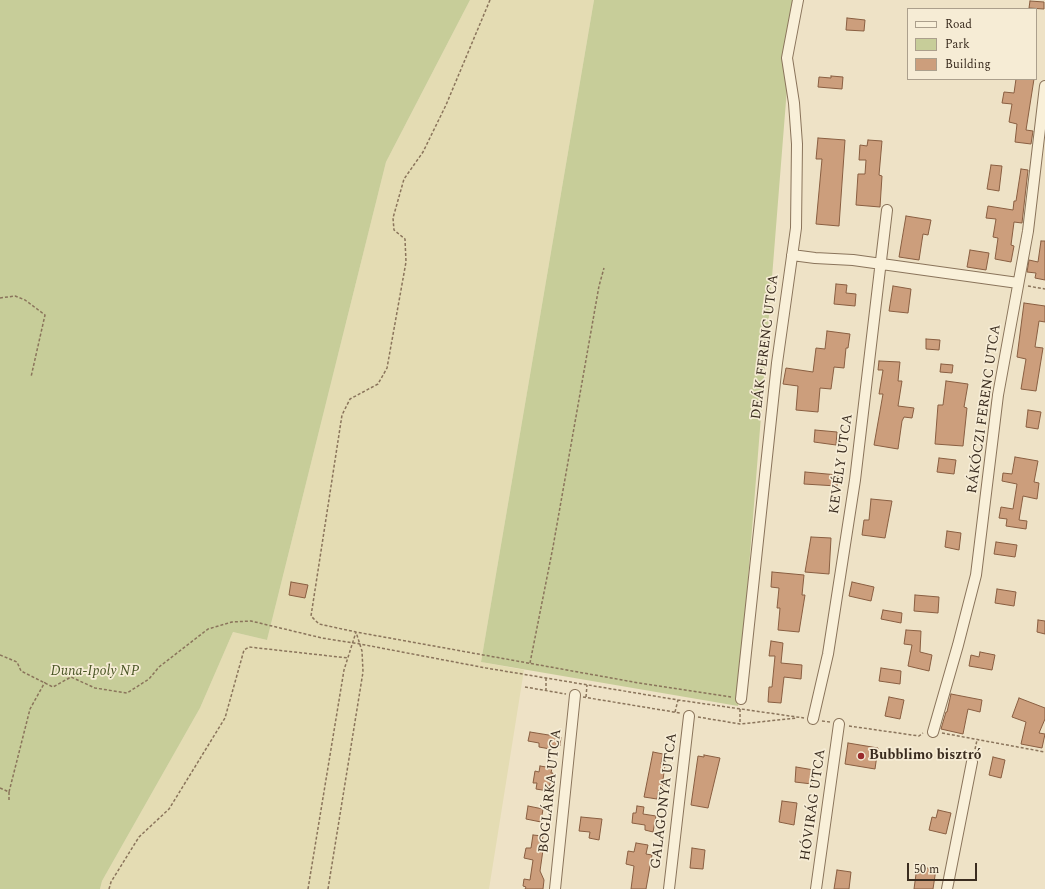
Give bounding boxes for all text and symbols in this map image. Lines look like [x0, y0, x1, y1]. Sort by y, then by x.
legend [907, 8, 1037, 80]
text: Road [945, 15, 972, 34]
text: Park [945, 35, 970, 54]
text: Building [945, 55, 991, 74]
street label: DEÁK FERENC UTCA [749, 273, 783, 421]
street label: RÁKÓCZI FERENC UTCA [965, 323, 1005, 495]
street label: KEVÉLY UTCA [827, 413, 857, 515]
park label: Duna-Ipoly NP [51, 664, 139, 680]
street label: BOGLÁRKA UTCA [536, 728, 566, 854]
street label: GALAGONYA UTCA [648, 732, 682, 870]
street label: HÓVIRÁG UTCA [798, 748, 830, 862]
place label: Bubblimo bisztró [869, 748, 981, 764]
marker: Bubblimo bisztró [856, 751, 866, 761]
scale bar [909, 855, 979, 881]
text: 50 m [914, 860, 939, 879]

